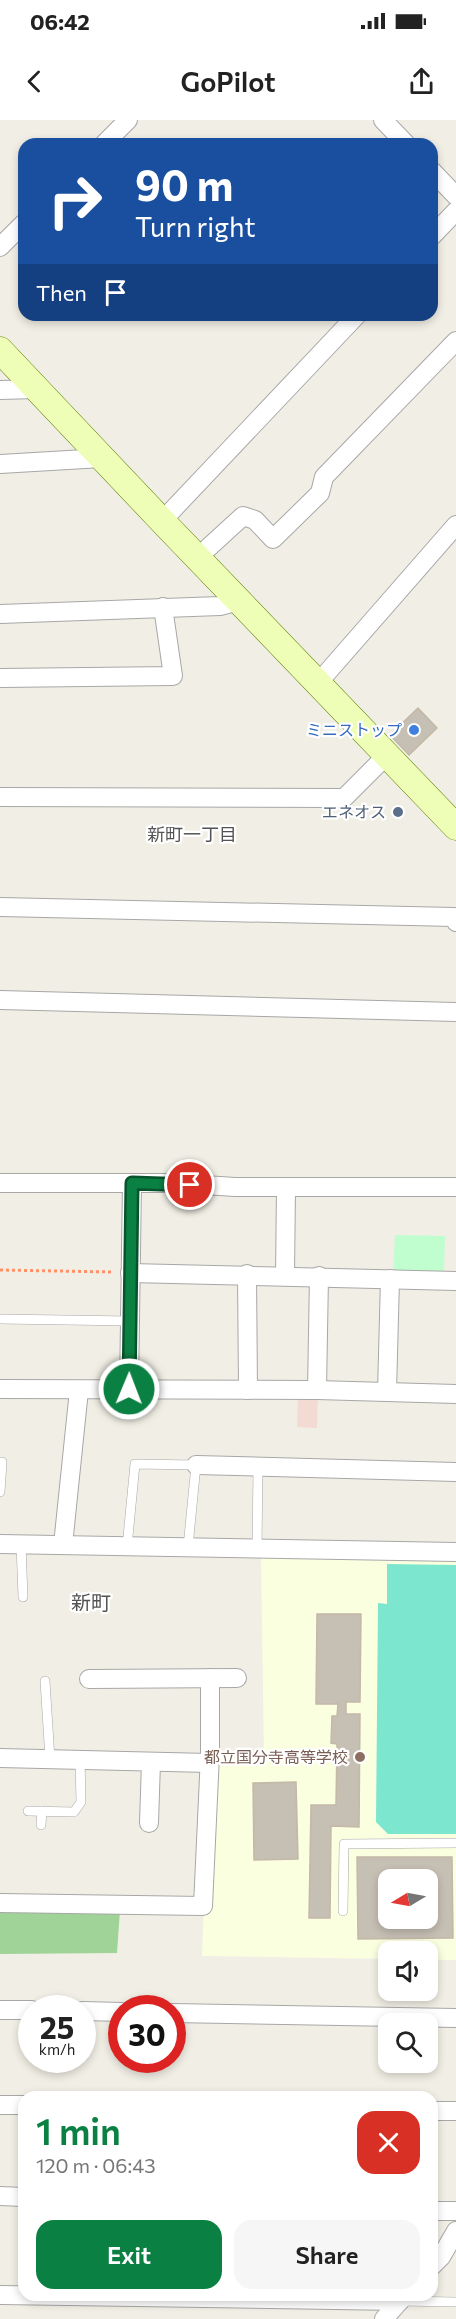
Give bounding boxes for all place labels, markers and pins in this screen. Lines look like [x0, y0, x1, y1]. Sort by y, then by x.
place label: ミニストップ [306, 720, 402, 739]
marker: ミニストップ [407, 723, 421, 737]
place label: エネオス [322, 802, 386, 821]
marker: エネオス [391, 805, 405, 819]
pin [164, 1159, 215, 1210]
place label: 都立国分寺高等学校 [204, 1747, 348, 1766]
marker: 都立国分寺高等学校 [353, 1750, 367, 1764]

